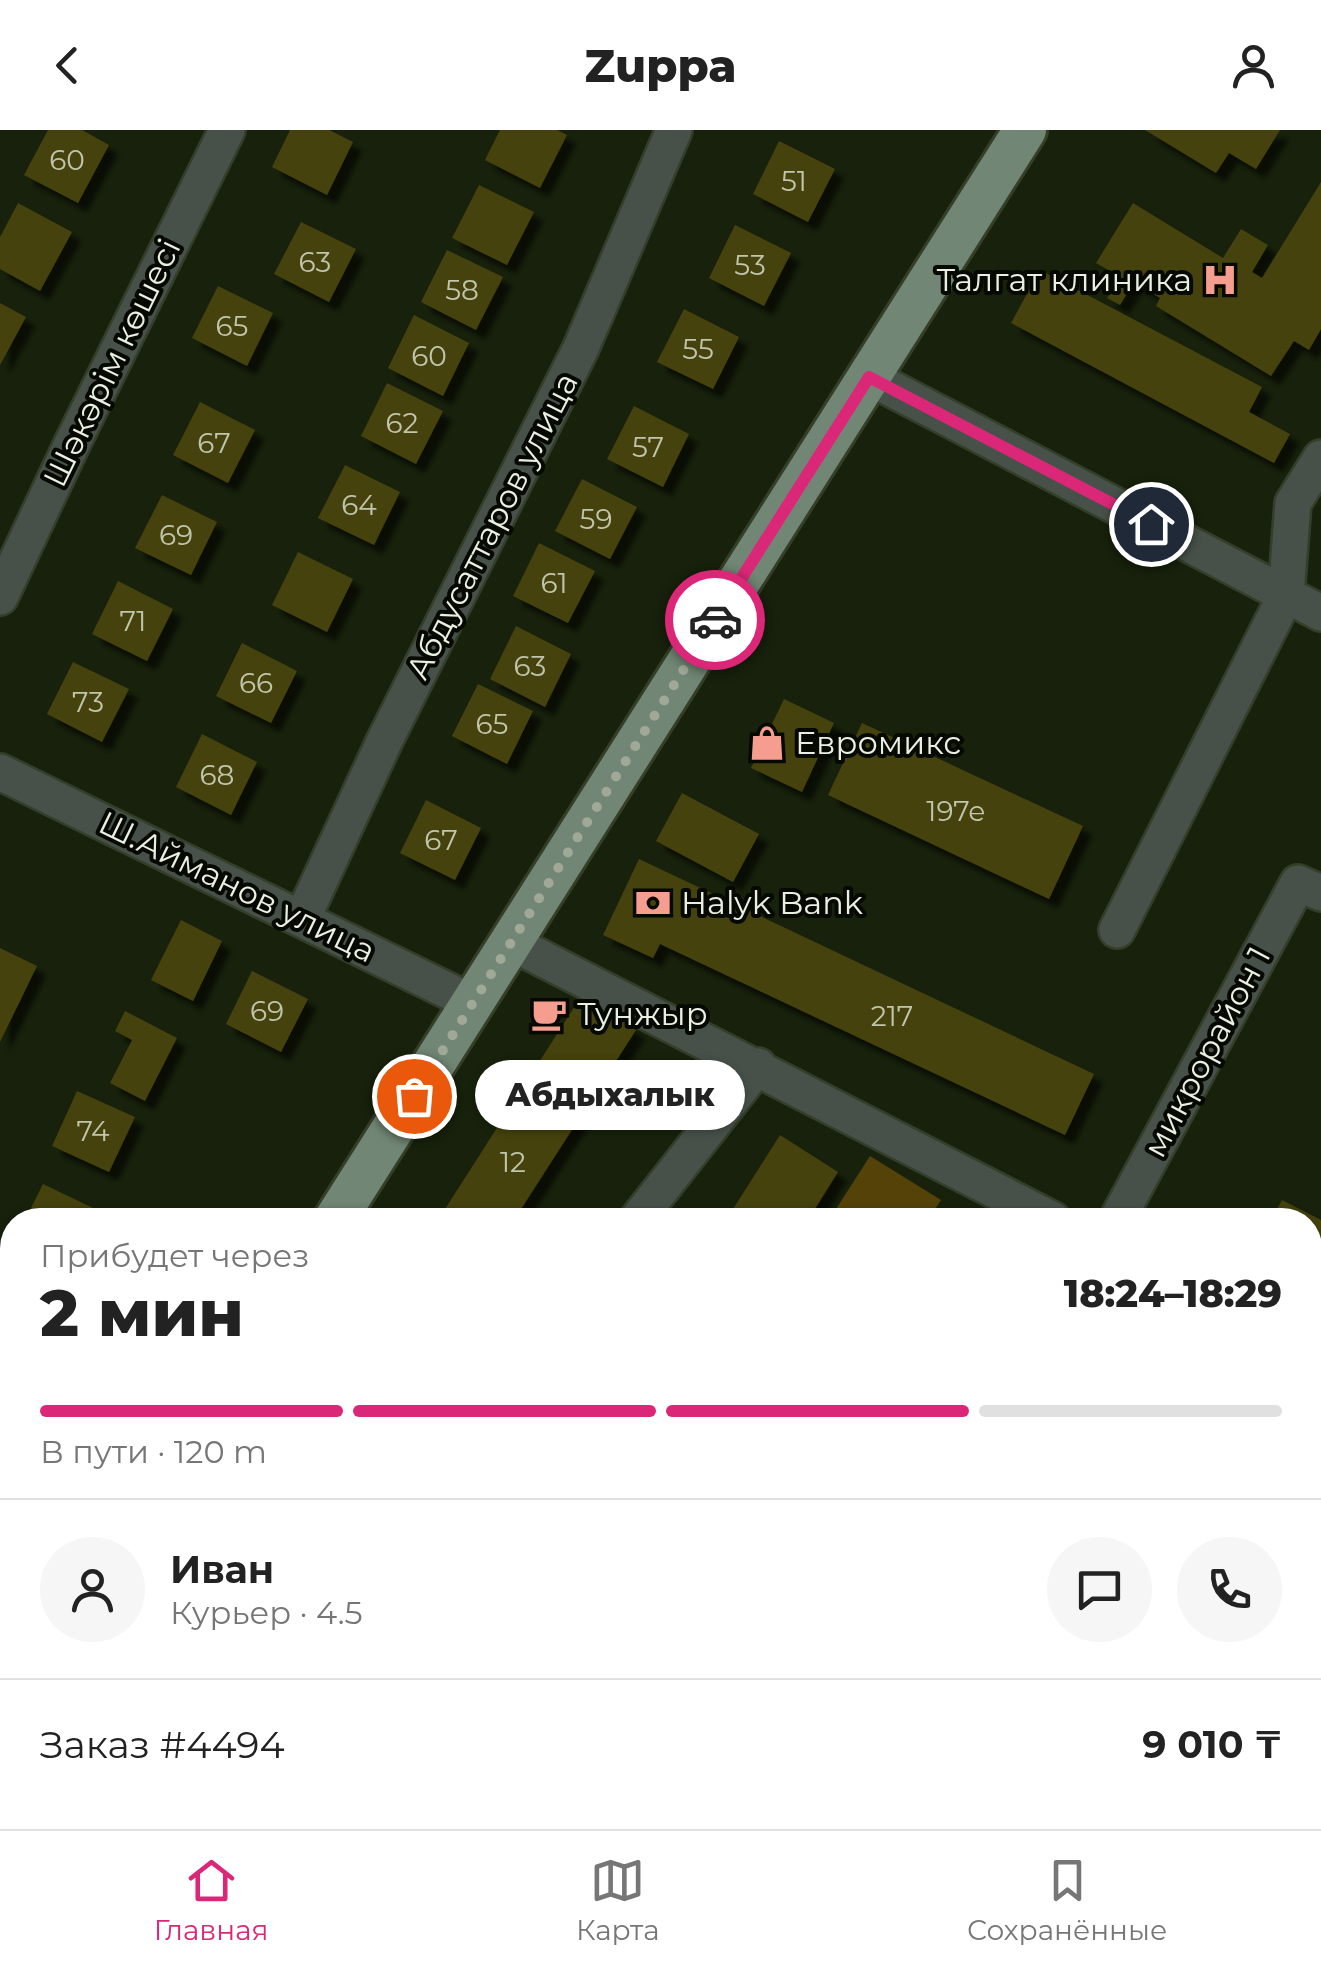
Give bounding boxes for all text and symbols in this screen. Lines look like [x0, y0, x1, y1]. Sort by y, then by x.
icon: back [40, 38, 95, 93]
text: Zuppa [585, 38, 736, 93]
icon: person [1226, 38, 1281, 93]
house number: 60 [49, 143, 85, 177]
house number: 51 [781, 164, 807, 198]
street label: Шәкәрім көшесі [35, 233, 188, 493]
house number: 63 [299, 245, 331, 279]
house number: 53 [734, 248, 766, 282]
place label: Талгат клиника [936, 260, 1192, 299]
hospital icon: Талгат клиника [1201, 261, 1239, 299]
house number: 58 [445, 273, 479, 307]
house number: 65 [216, 309, 248, 343]
house number: 55 [682, 332, 714, 366]
house number: 60 [411, 339, 447, 373]
street label: Абдусаттаров улица [397, 366, 586, 686]
house number: 62 [386, 406, 418, 440]
house number: 67 [197, 426, 231, 460]
house number: 57 [632, 430, 664, 464]
pin [1109, 482, 1194, 567]
house number: 64 [341, 488, 377, 522]
icon: home [1124, 497, 1179, 552]
house number: 59 [580, 502, 612, 536]
house number: 69 [159, 518, 193, 552]
house number: 61 [540, 566, 568, 600]
courier [665, 570, 765, 670]
icon: car [688, 593, 743, 648]
house number: 71 [120, 604, 146, 638]
house number: 63 [514, 649, 546, 683]
house number: 66 [239, 666, 273, 700]
house number: 73 [72, 685, 104, 719]
house number: 65 [476, 707, 508, 741]
place label: Евромикс [795, 723, 961, 762]
shop icon: Евромикс [748, 724, 786, 762]
house number: 68 [200, 758, 234, 792]
house number: 197е [926, 794, 986, 828]
street label: Ш.Айманов улица [93, 803, 382, 970]
house number: 67 [424, 823, 458, 857]
place label: Halyk Bank [681, 883, 863, 922]
bank icon: Halyk Bank [634, 884, 672, 922]
street label: микрорайон 1 [1135, 940, 1278, 1164]
house number: 69 [250, 994, 284, 1028]
place label: Тунжыр [577, 994, 708, 1033]
cafe icon: Тунжыр [530, 995, 568, 1033]
house number: 217 [871, 999, 913, 1033]
pin [372, 1054, 457, 1139]
callout: Абдыхалык [474, 1061, 744, 1131]
icon: bag [387, 1069, 442, 1124]
text: Абдыхалык [505, 1075, 715, 1114]
house number: 74 [76, 1114, 110, 1148]
house number: 12 [500, 1145, 526, 1179]
text: Прибудет через [40, 1236, 309, 1275]
text: 18:24–18:29 [1064, 1270, 1282, 1317]
text: 2 мин [40, 1273, 244, 1352]
text: В пути · 120 m [40, 1432, 267, 1471]
button: person [40, 1537, 145, 1642]
button: chat [1047, 1537, 1152, 1642]
button: phone [1177, 1537, 1282, 1642]
text: Иван [170, 1546, 274, 1593]
text: Курьер · 4.5 [170, 1593, 363, 1632]
text: Заказ #4494 [40, 1721, 285, 1768]
text: 9 010 ₸ [1142, 1721, 1282, 1768]
tab: Главная [154, 1853, 269, 1947]
tab: Карта [576, 1853, 660, 1947]
tab: Сохранённые [967, 1853, 1167, 1947]

